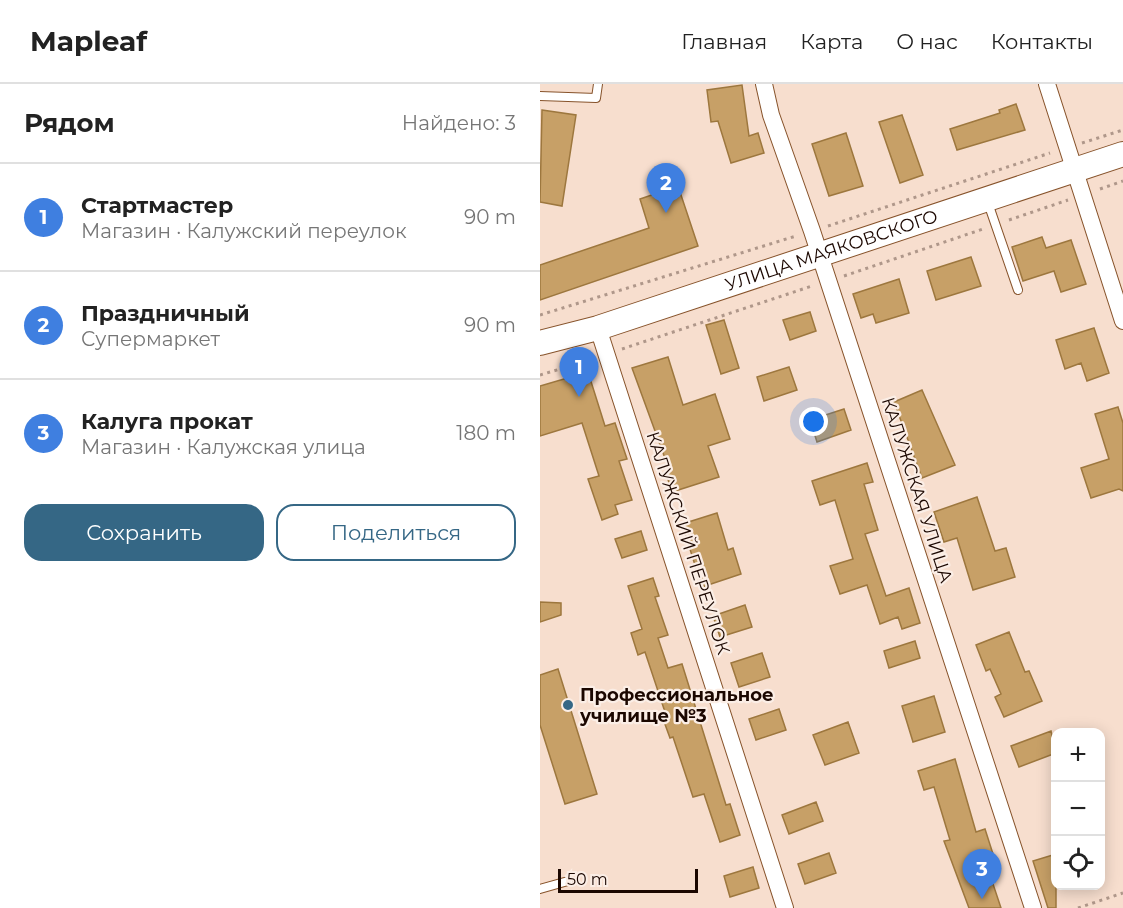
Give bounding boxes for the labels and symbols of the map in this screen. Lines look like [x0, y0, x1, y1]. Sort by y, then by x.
pin: 2 [646, 164, 686, 213]
street label: УЛИЦА МАЯКОВСКОГО [723, 205, 941, 296]
pin: 1 [560, 348, 598, 397]
street label: КАЛУЖСКАЯ УЛИЦА [877, 395, 958, 586]
your location [799, 407, 828, 436]
street label: КАЛУЖСКИЙ ПЕРЕУЛОК [641, 429, 735, 658]
place label: Профессиональное училище №3 [579, 684, 774, 727]
marker: Профессиональное училище №3 [561, 698, 575, 712]
pin: 3 [962, 850, 1002, 899]
scale bar [558, 866, 698, 894]

